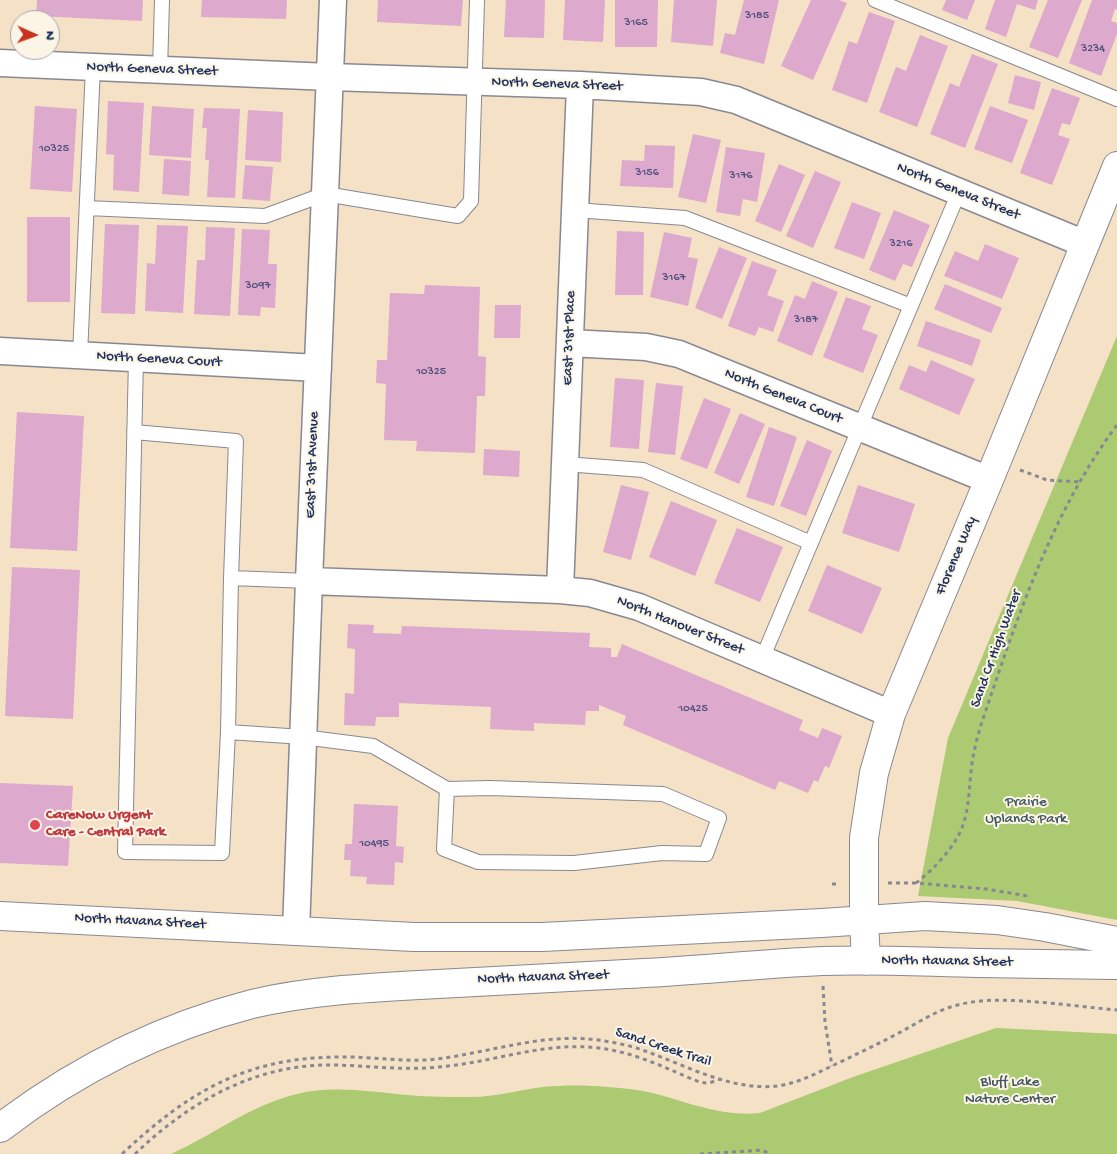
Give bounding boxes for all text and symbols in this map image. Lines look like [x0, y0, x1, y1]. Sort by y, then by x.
house number: 3185 [745, 9, 769, 23]
north arrow [10, 10, 60, 60]
house number: 3165 [624, 16, 648, 30]
text: N [41, 31, 58, 40]
house number: 3234 [1081, 42, 1105, 56]
street label: North Geneva Street [86, 59, 218, 81]
street label: North Geneva Street [491, 74, 623, 96]
house number: 10325 [39, 142, 69, 156]
street label: North Geneva Street [894, 159, 1022, 225]
house number: 3156 [635, 166, 659, 180]
house number: 3176 [729, 169, 753, 183]
house number: 3216 [889, 237, 913, 251]
house number: 3167 [662, 271, 686, 285]
house number: 3097 [245, 279, 271, 293]
street label: East 31st Place [559, 290, 581, 386]
house number: 3187 [794, 313, 818, 327]
street label: North Geneva Court [96, 348, 222, 372]
house number: 10325 [416, 365, 446, 379]
street label: North Geneva Court [721, 365, 845, 429]
street label: East 31st Avenue [302, 411, 324, 519]
street label: Florence Way [932, 514, 982, 598]
street label: Sand Cr High Water [967, 588, 1027, 710]
street label: North Hanover Street [614, 592, 746, 660]
house number: 10425 [678, 702, 708, 716]
park label: Prairie Uplands Park [985, 794, 1067, 829]
place label: CareNow Urgent Care - Central Park [46, 807, 166, 842]
marker: CareNow Urgent Care - Central Park [28, 818, 42, 832]
house number: 10495 [359, 837, 389, 851]
street label: North Havana Street [74, 910, 206, 934]
street label: North Havana Street [881, 952, 1013, 972]
street label: North Havana Street [477, 967, 609, 989]
street label: Sand Creek Trail [613, 1024, 713, 1072]
park label: Bluff Lake Nature Center [965, 1074, 1055, 1109]

